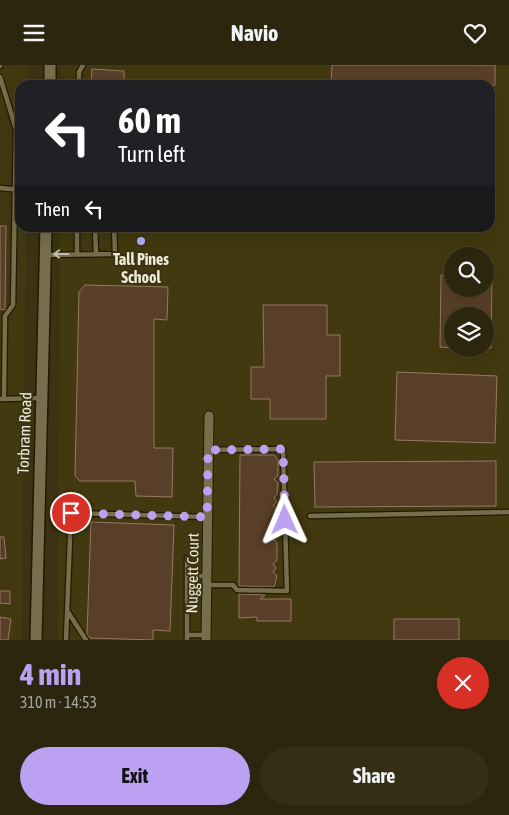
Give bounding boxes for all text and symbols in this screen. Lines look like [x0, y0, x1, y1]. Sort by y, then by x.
icon: menu [20, 19, 48, 47]
icon: heart [461, 19, 489, 47]
text: Navio [231, 20, 278, 46]
icon: left [35, 100, 100, 165]
text: 60 m [118, 100, 181, 140]
text: Turn left [118, 141, 185, 167]
icon: left [80, 195, 108, 223]
text: Then [35, 198, 70, 220]
marker: Tall Pines School [135, 235, 147, 247]
map controls [444, 247, 494, 357]
button: search [444, 247, 494, 297]
one-way arrow [53, 249, 70, 259]
place label: Tall Pines School [113, 250, 169, 286]
button: layers [444, 307, 494, 357]
street label: Torbram Road [14, 392, 34, 474]
pin [50, 492, 92, 534]
position arrow [258, 493, 310, 545]
icon: arrive [57, 499, 85, 527]
street label: Nuggett Court [182, 532, 203, 613]
text: 4 min [20, 657, 81, 691]
button: close [437, 657, 489, 709]
text: 310 m · 14:53 [20, 693, 97, 711]
button: Exit [20, 747, 250, 805]
button: Share [260, 747, 489, 805]

